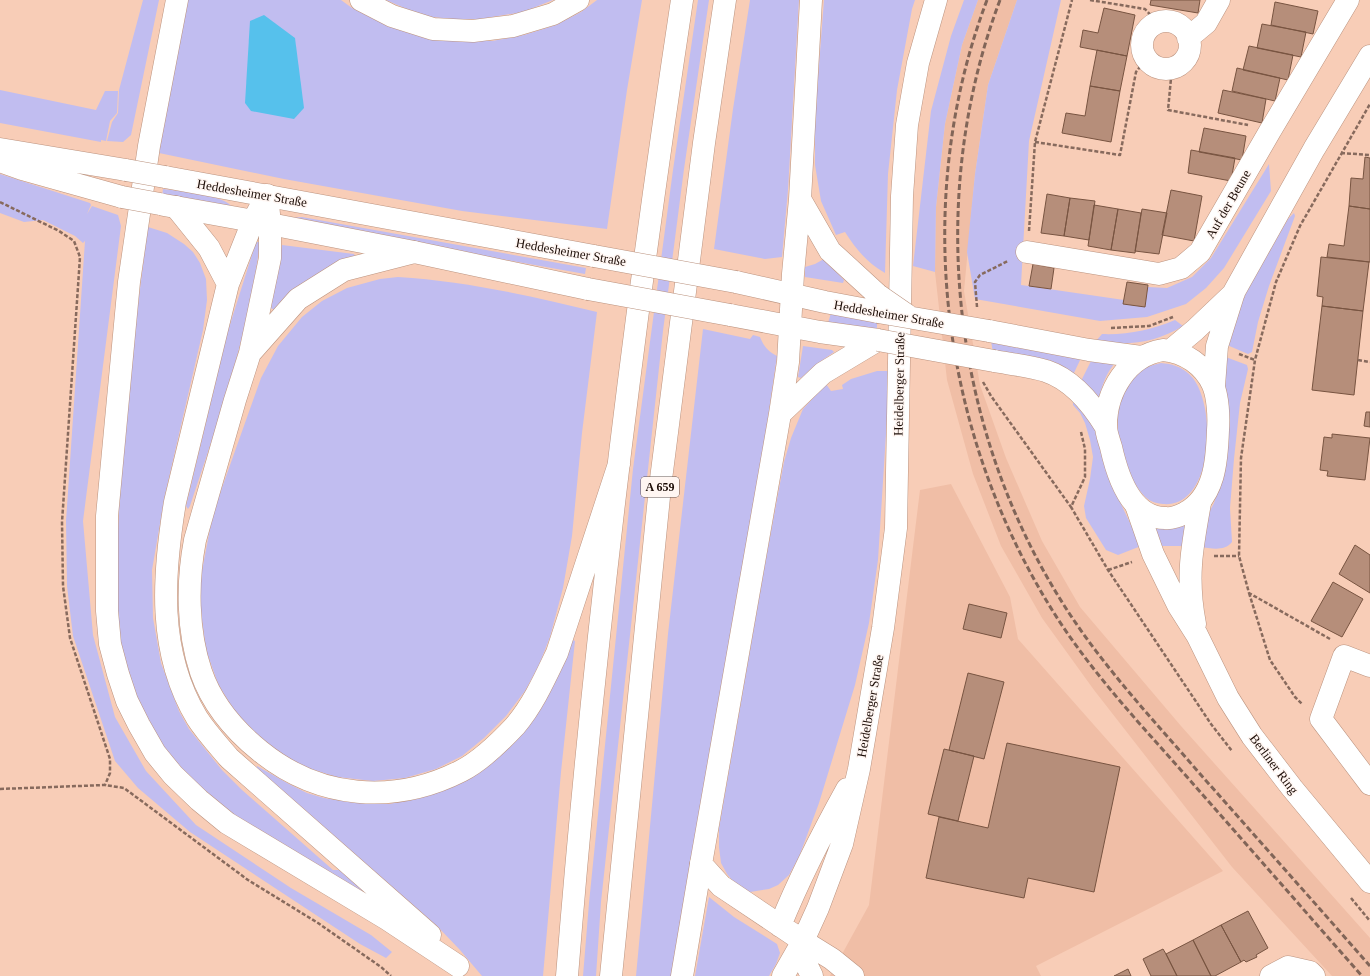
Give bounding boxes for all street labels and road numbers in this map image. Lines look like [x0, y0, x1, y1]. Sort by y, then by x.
street label: Auf der Beune [1202, 167, 1254, 241]
street label: Heddesheimer Straße [196, 176, 308, 210]
street label: Heddesheimer Straße [515, 235, 627, 269]
street label: Heddesheimer Straße [833, 297, 945, 331]
street label: Heidelberger Straße [891, 332, 907, 436]
road number: A 659 [641, 477, 679, 497]
street label: Heidelberger Straße [854, 653, 886, 759]
street label: Berliner Ring [1247, 731, 1302, 797]

